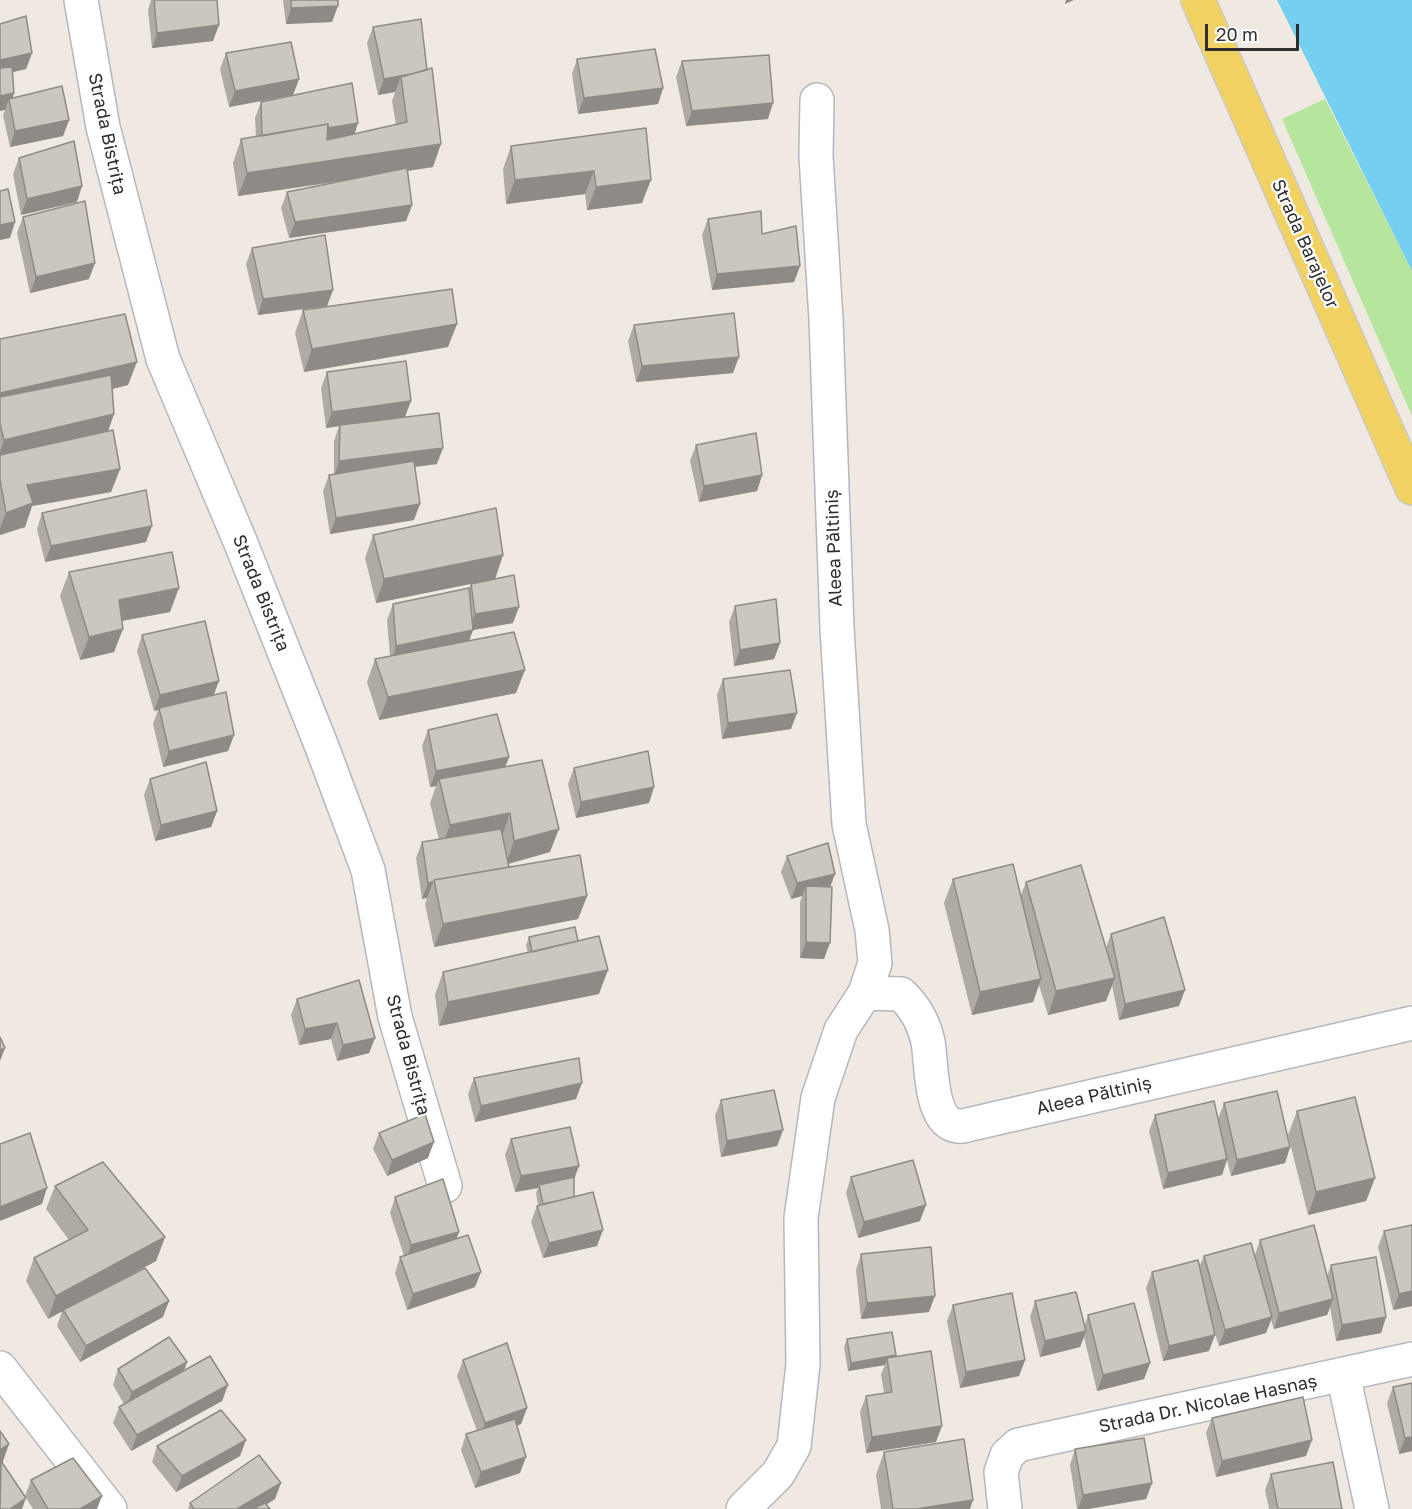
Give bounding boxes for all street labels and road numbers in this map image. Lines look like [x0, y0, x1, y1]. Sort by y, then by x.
street label: Strada Bistrița [84, 71, 130, 197]
street label: Strada Barajelor [1267, 176, 1343, 312]
street label: Aleea Păltiniș [821, 489, 847, 607]
street label: Strada Bistrița [228, 531, 294, 655]
street label: Strada Bistrița [382, 992, 434, 1118]
street label: Aleea Păltiniș [1034, 1072, 1154, 1120]
street label: Strada Dr. Nicolae Hasnaș [1097, 1370, 1319, 1438]

